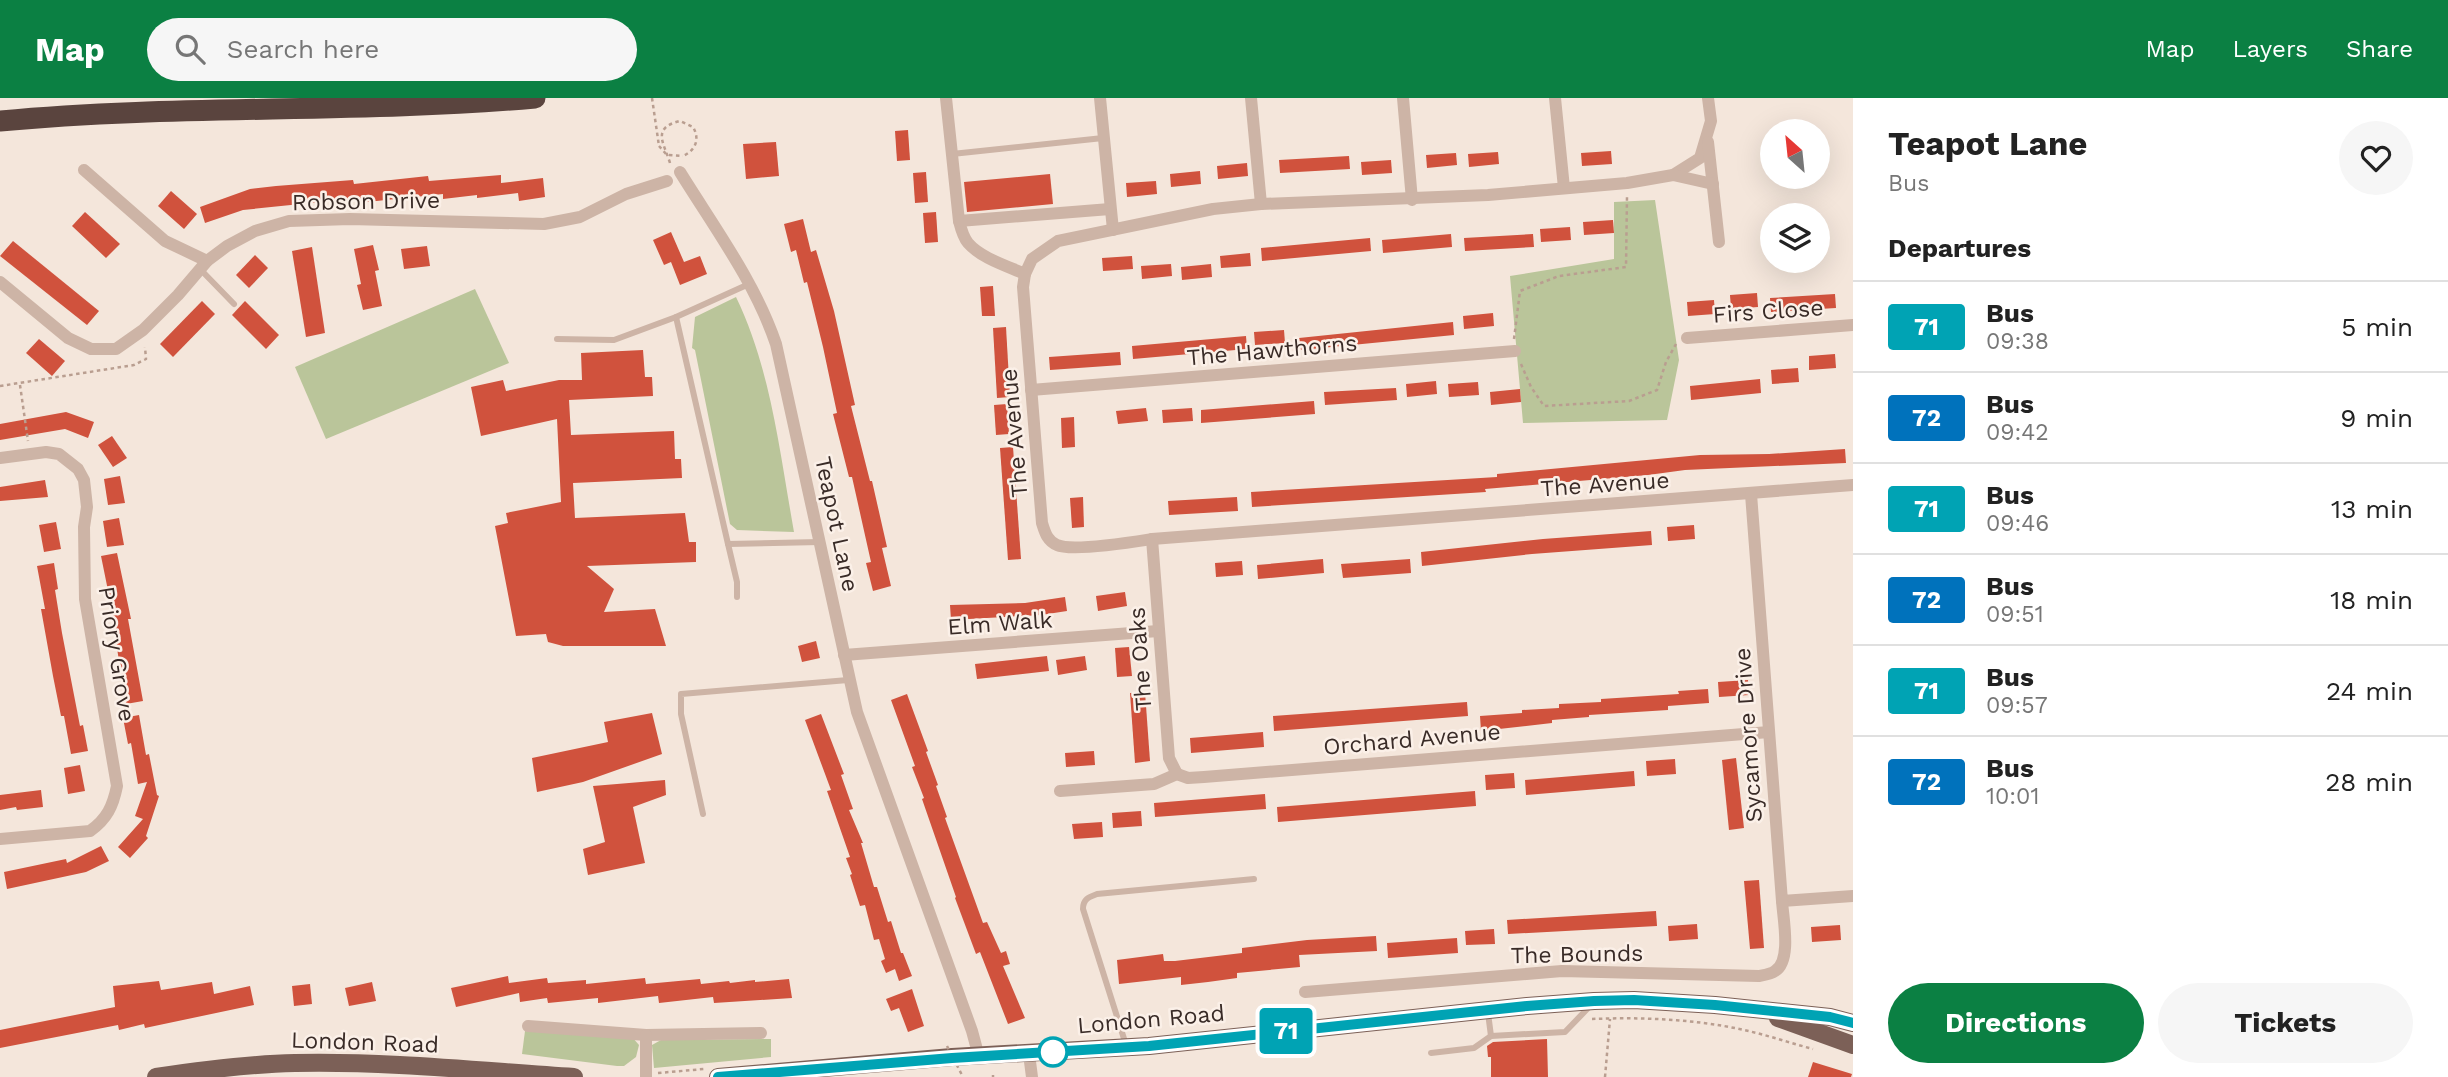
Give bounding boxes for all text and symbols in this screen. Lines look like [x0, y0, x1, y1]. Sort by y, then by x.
search box [147, 18, 637, 81]
text: Map [35, 30, 105, 69]
icon: search [171, 30, 209, 68]
text: Search here [227, 34, 379, 64]
text: Map [2146, 35, 2194, 63]
text: Layers [2232, 35, 2308, 63]
text: Share [2346, 35, 2413, 63]
north arrow [1760, 119, 1830, 189]
map controls [1760, 119, 1830, 273]
button: heart [2339, 121, 2413, 195]
text: Teapot Lane [1888, 124, 2087, 163]
text: Bus [1888, 170, 1929, 197]
street label: Robson Drive [292, 187, 440, 216]
button: layers [1760, 203, 1830, 273]
text: Departures [1888, 233, 2031, 263]
street label: Firs Close [1712, 294, 1824, 329]
text: Bus [1986, 298, 2034, 328]
text: 5 min [2341, 312, 2413, 342]
text: 71 [1914, 313, 1939, 341]
text: 09:38 [1986, 328, 2049, 355]
street label: The Hawthorns [1186, 330, 1358, 371]
street label: The Avenue [995, 367, 1034, 498]
text: Bus [1986, 389, 2034, 419]
text: 9 min [2340, 403, 2413, 433]
text: 72 [1912, 404, 1941, 432]
text: 09:42 [1986, 419, 2049, 446]
street label: Teapot Lane [809, 454, 864, 594]
street label: The Avenue [1540, 467, 1670, 502]
text: Bus [1986, 480, 2034, 510]
text: 13 min [2331, 494, 2413, 524]
text: 71 [1914, 495, 1939, 523]
text: 09:46 [1986, 510, 2049, 537]
text: Bus [1986, 571, 2034, 601]
street label: Priory Grove [92, 585, 141, 724]
text: 18 min [2330, 585, 2413, 615]
text: 72 [1912, 586, 1941, 614]
text: 09:51 [1986, 601, 2044, 628]
street label: Elm Walk [947, 606, 1053, 641]
street label: The Oaks [1123, 606, 1158, 712]
street label: Sycamore Drive [1729, 647, 1768, 823]
text: Bus [1986, 662, 2034, 692]
text: 24 min [2326, 676, 2413, 706]
text: 71 [1914, 677, 1939, 705]
text: 09:57 [1986, 692, 2048, 719]
street label: Orchard Avenue [1322, 718, 1502, 761]
text: Bus [1986, 753, 2034, 783]
text: 28 min [2325, 767, 2413, 797]
text: 72 [1912, 768, 1941, 796]
text: 10:01 [1986, 783, 2039, 810]
street label: The Bounds [1510, 940, 1644, 969]
button: Directions [1888, 983, 2144, 1063]
button: Tickets [2158, 983, 2413, 1063]
street label: London Road [1076, 1000, 1226, 1039]
line badge: 71 [1254, 1008, 1318, 1054]
text: 71 [1274, 1017, 1298, 1045]
street label: London Road [291, 1026, 439, 1059]
unlabelled marker [1038, 1037, 1068, 1067]

